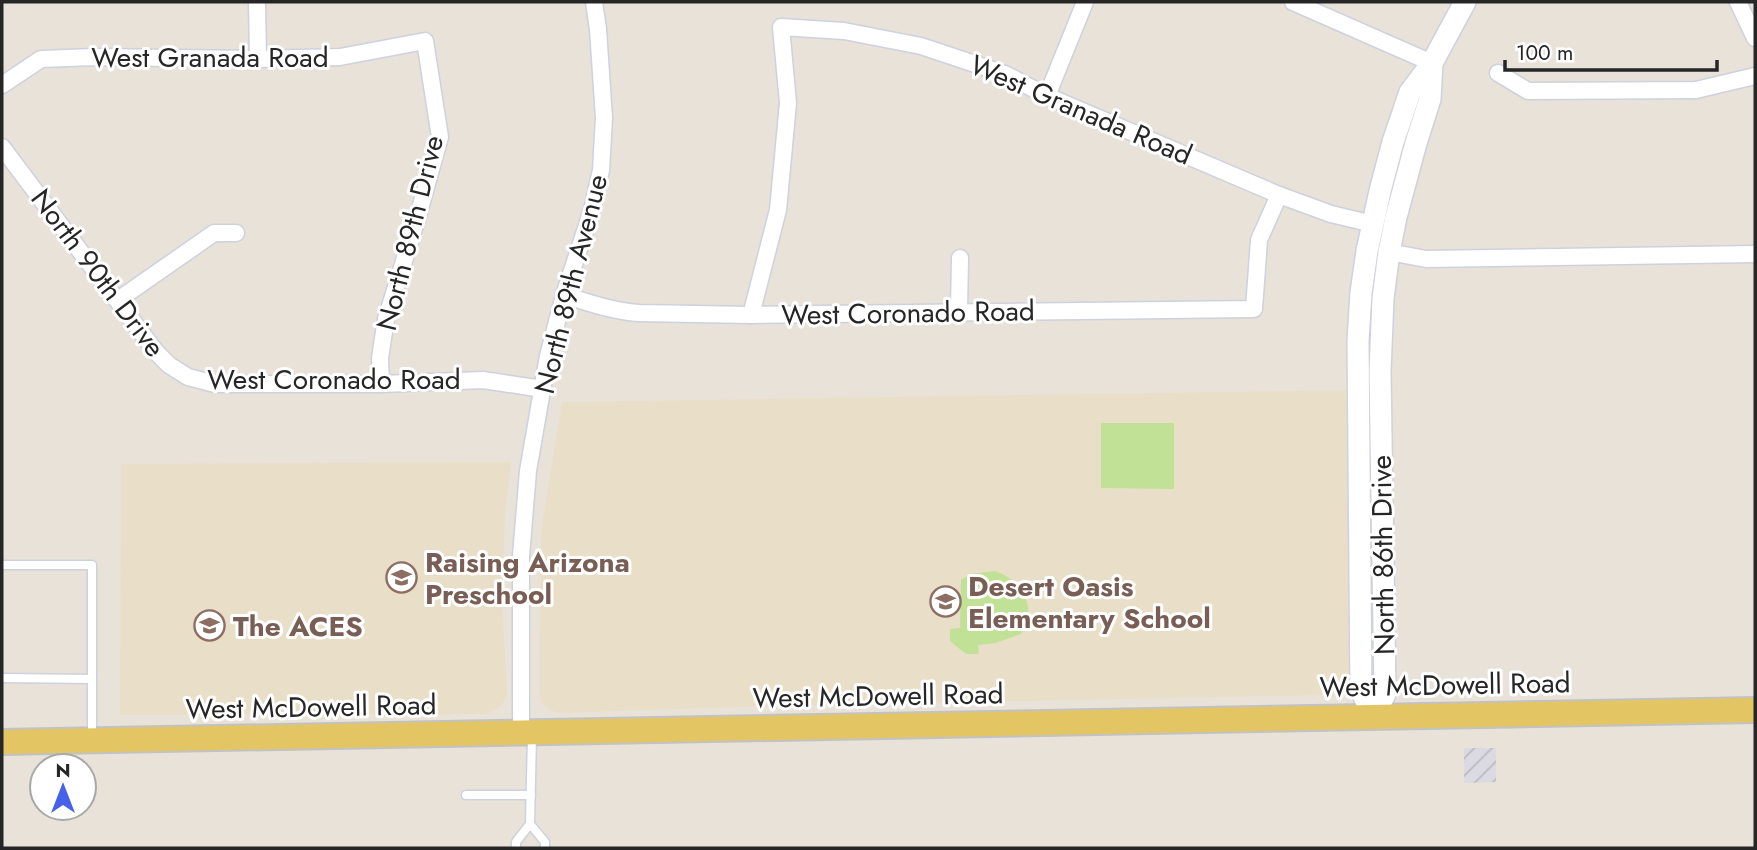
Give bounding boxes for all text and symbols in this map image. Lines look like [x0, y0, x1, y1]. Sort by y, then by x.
scale bar [1505, 28, 1717, 72]
street label: West Granada Road [91, 37, 329, 78]
text: 100 m [1516, 38, 1573, 68]
street label: West Granada Road [964, 45, 1198, 175]
street label: North 89th Drive [366, 131, 454, 335]
street label: North 89th Avenue [524, 170, 618, 398]
street label: North 90th Drive [21, 180, 175, 366]
street label: West Coronado Road [781, 290, 1035, 336]
street label: West Coronado Road [207, 359, 461, 400]
street label: North 86th Drive [1361, 455, 1405, 655]
place label: Raising Arizona Preschool [425, 542, 630, 615]
school or university icon: Raising Arizona Preschool [385, 561, 419, 595]
place label: Desert Oasis Elementary School [968, 566, 1211, 639]
school or university icon: Desert Oasis Elementary School [928, 585, 962, 619]
place label: The ACES [233, 606, 363, 647]
school or university icon: The ACES [193, 609, 227, 643]
street label: West McDowell Road [1319, 662, 1571, 708]
street label: West McDowell Road [752, 673, 1004, 719]
street label: West McDowell Road [185, 684, 437, 730]
north arrow [28, 752, 98, 822]
text: N [55, 757, 71, 784]

